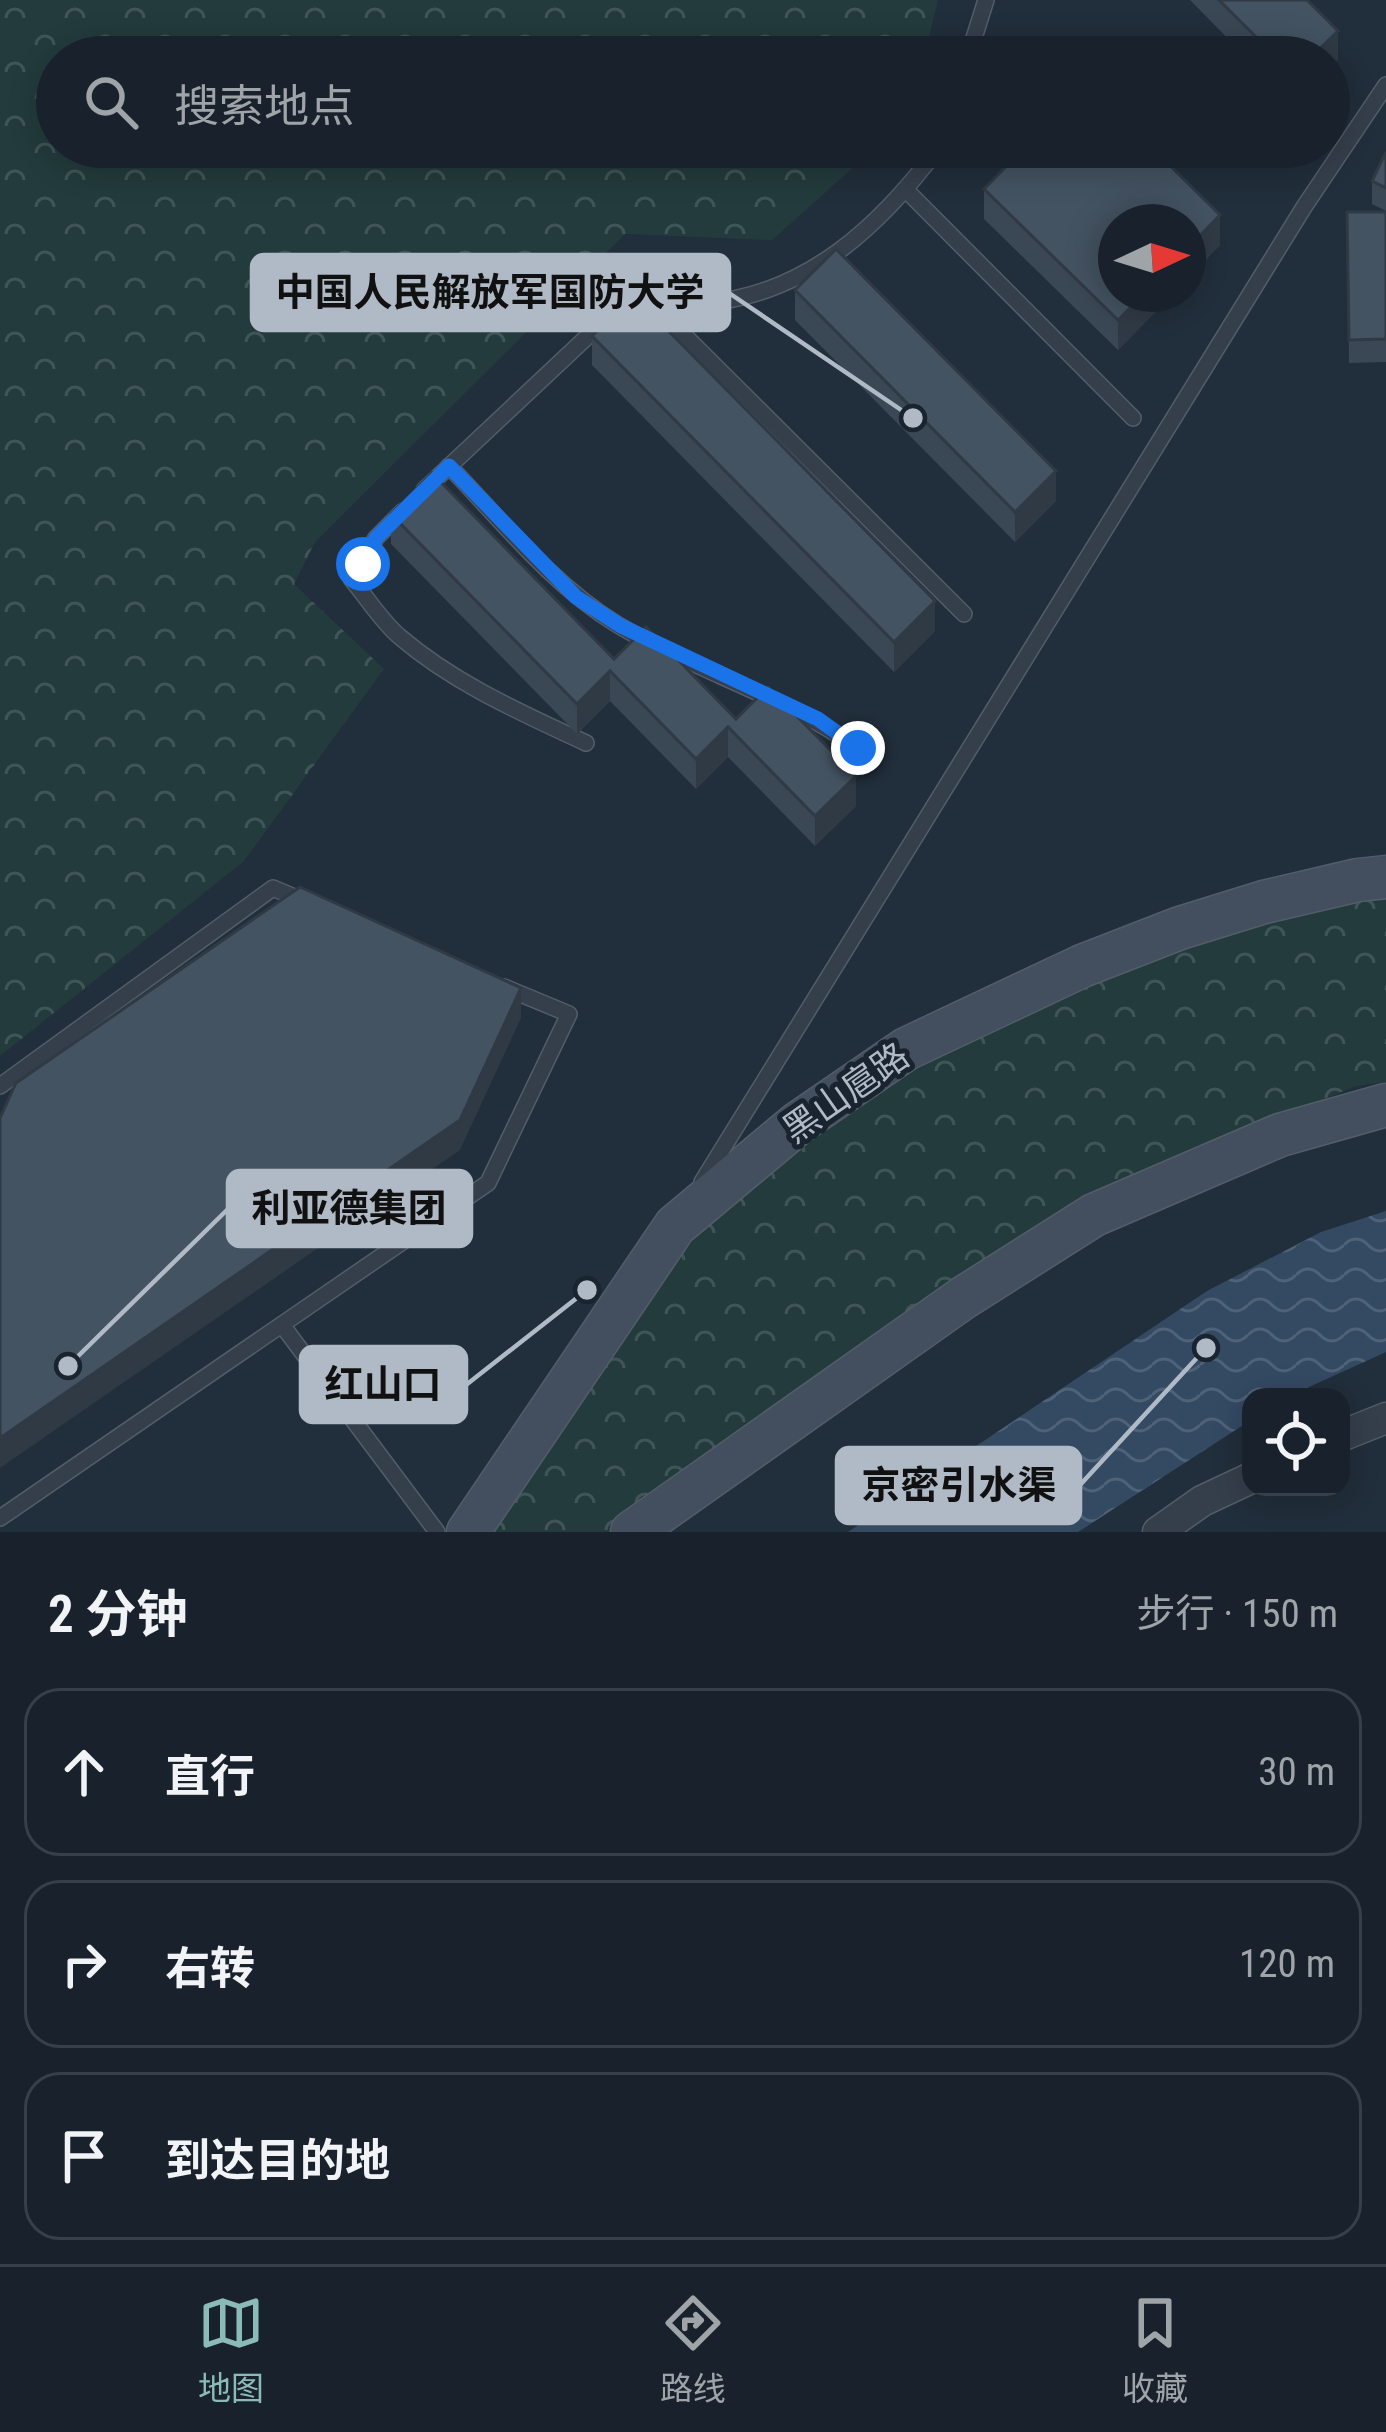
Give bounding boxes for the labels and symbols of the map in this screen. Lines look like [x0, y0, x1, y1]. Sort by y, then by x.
north arrow [1098, 204, 1206, 312]
callout: 中国人民解放军国防大学 [252, 255, 729, 330]
text: 中国人民解放军国防大学 [275, 270, 705, 316]
route start [336, 537, 390, 591]
route end [831, 721, 885, 775]
street label: 黑山扈路 [775, 1034, 917, 1152]
callout: 利亚德集团 [228, 1171, 471, 1246]
text: 利亚德集团 [251, 1186, 447, 1232]
callout: 红山口 [301, 1347, 466, 1422]
text: 红山口 [324, 1362, 442, 1408]
callout: 京密引水渠 [837, 1448, 1080, 1523]
text: 京密引水渠 [861, 1463, 1057, 1509]

